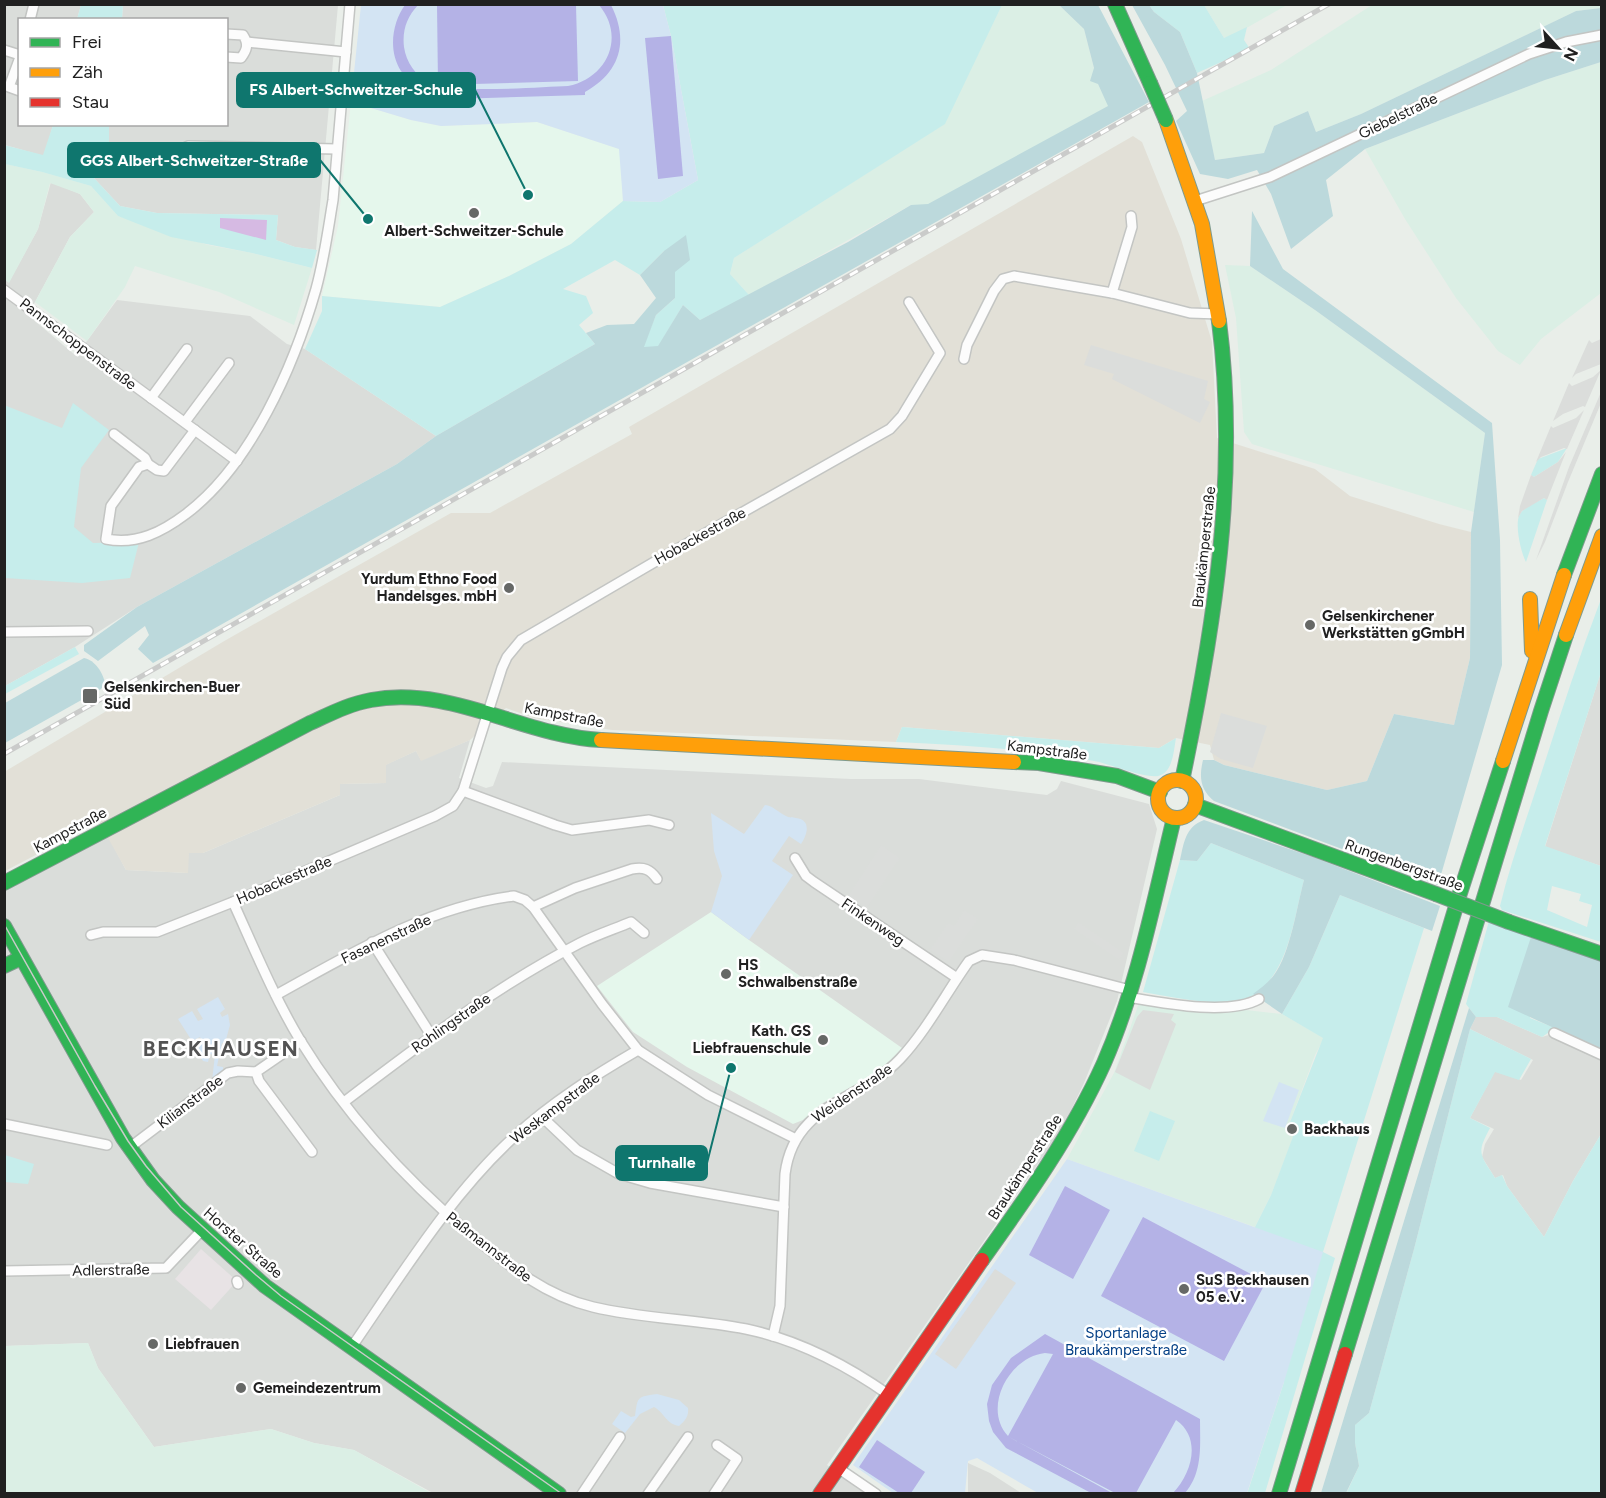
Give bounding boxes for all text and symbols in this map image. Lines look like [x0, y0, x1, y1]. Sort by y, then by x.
legend [18, 18, 228, 126]
north arrow [1528, 18, 1588, 78]
text: Frei [72, 31, 102, 53]
text: N [1560, 45, 1582, 64]
text: Zäh [72, 61, 103, 83]
callout: FS Albert-Schweitzer-Schule [237, 73, 475, 107]
text: FS Albert-Schweitzer-Schule [249, 80, 463, 99]
street label: Giebelstraße [1356, 89, 1440, 143]
text: Stau [72, 91, 109, 113]
callout: GGS Albert-Schweitzer-Straße [68, 143, 320, 177]
text: GGS Albert-Schweitzer-Straße [80, 151, 308, 170]
marker: Albert-Schweitzer-Schule [467, 206, 481, 220]
place label: Albert-Schweitzer-Schule [384, 222, 564, 240]
street label: Pannschoppenstraße [16, 294, 140, 394]
street label: Braukämperstraße [1189, 485, 1219, 609]
street label: Hobackestraße [651, 503, 749, 569]
place label: Yurdum Ethno Food Handelsges. mbH [361, 570, 497, 605]
marker: Yurdum Ethno Food Handelsges. mbH [502, 581, 516, 595]
place label: Gelsenkirchener Werkstätten gGmbH [1322, 607, 1465, 642]
marker: Gelsenkirchener Werkstätten gGmbH [1303, 618, 1317, 632]
place label: Gelsenkirchen-Buer Süd [104, 678, 240, 713]
marker: Gelsenkirchen-Buer Süd [81, 687, 99, 705]
street label: Kampstraße [523, 699, 605, 731]
street label: Kampstraße [1006, 736, 1088, 764]
street label: Kampstraße [30, 803, 110, 857]
street label: Rungenbergstraße [1342, 835, 1466, 895]
street label: Hobackestraße [234, 852, 334, 908]
street label: Finkenweg [838, 894, 908, 950]
street label: Fasanenstraße [338, 910, 434, 968]
place label: HS Schwalbenstraße [738, 956, 858, 991]
marker: HS Schwalbenstraße [719, 967, 733, 981]
street label: Rohlingstraße [408, 989, 494, 1057]
place label: Kath. GS Liebfrauenschule [693, 1022, 812, 1057]
marker: Kath. GS Liebfrauenschule [816, 1033, 830, 1047]
district label: BECKHAUSEN [143, 1036, 299, 1061]
street label: Weidenstraße [808, 1060, 896, 1126]
street label: Weskampstraße [507, 1068, 603, 1148]
street label: Kilianstraße [154, 1072, 226, 1132]
street label: Braukämperstraße [984, 1111, 1066, 1223]
place label: Backhaus [1304, 1120, 1370, 1138]
marker: Backhaus [1285, 1122, 1299, 1136]
callout: Turnhalle [616, 1146, 707, 1180]
text: Turnhalle [628, 1153, 696, 1172]
street label: Horster Straße [200, 1204, 286, 1282]
street label: Paßmannstraße [443, 1208, 535, 1286]
street label: Adlerstraße [72, 1260, 150, 1280]
place label: SuS Beckhausen 05 e.V. [1196, 1271, 1309, 1306]
marker: SuS Beckhausen 05 e.V. [1177, 1282, 1191, 1296]
park label: Sportanlage Braukämperstraße [1065, 1324, 1187, 1359]
place label: Liebfrauen [165, 1335, 239, 1353]
marker: Liebfrauen [146, 1337, 160, 1351]
place label: Gemeindezentrum [253, 1379, 381, 1397]
marker: Gemeindezentrum [234, 1381, 248, 1395]

